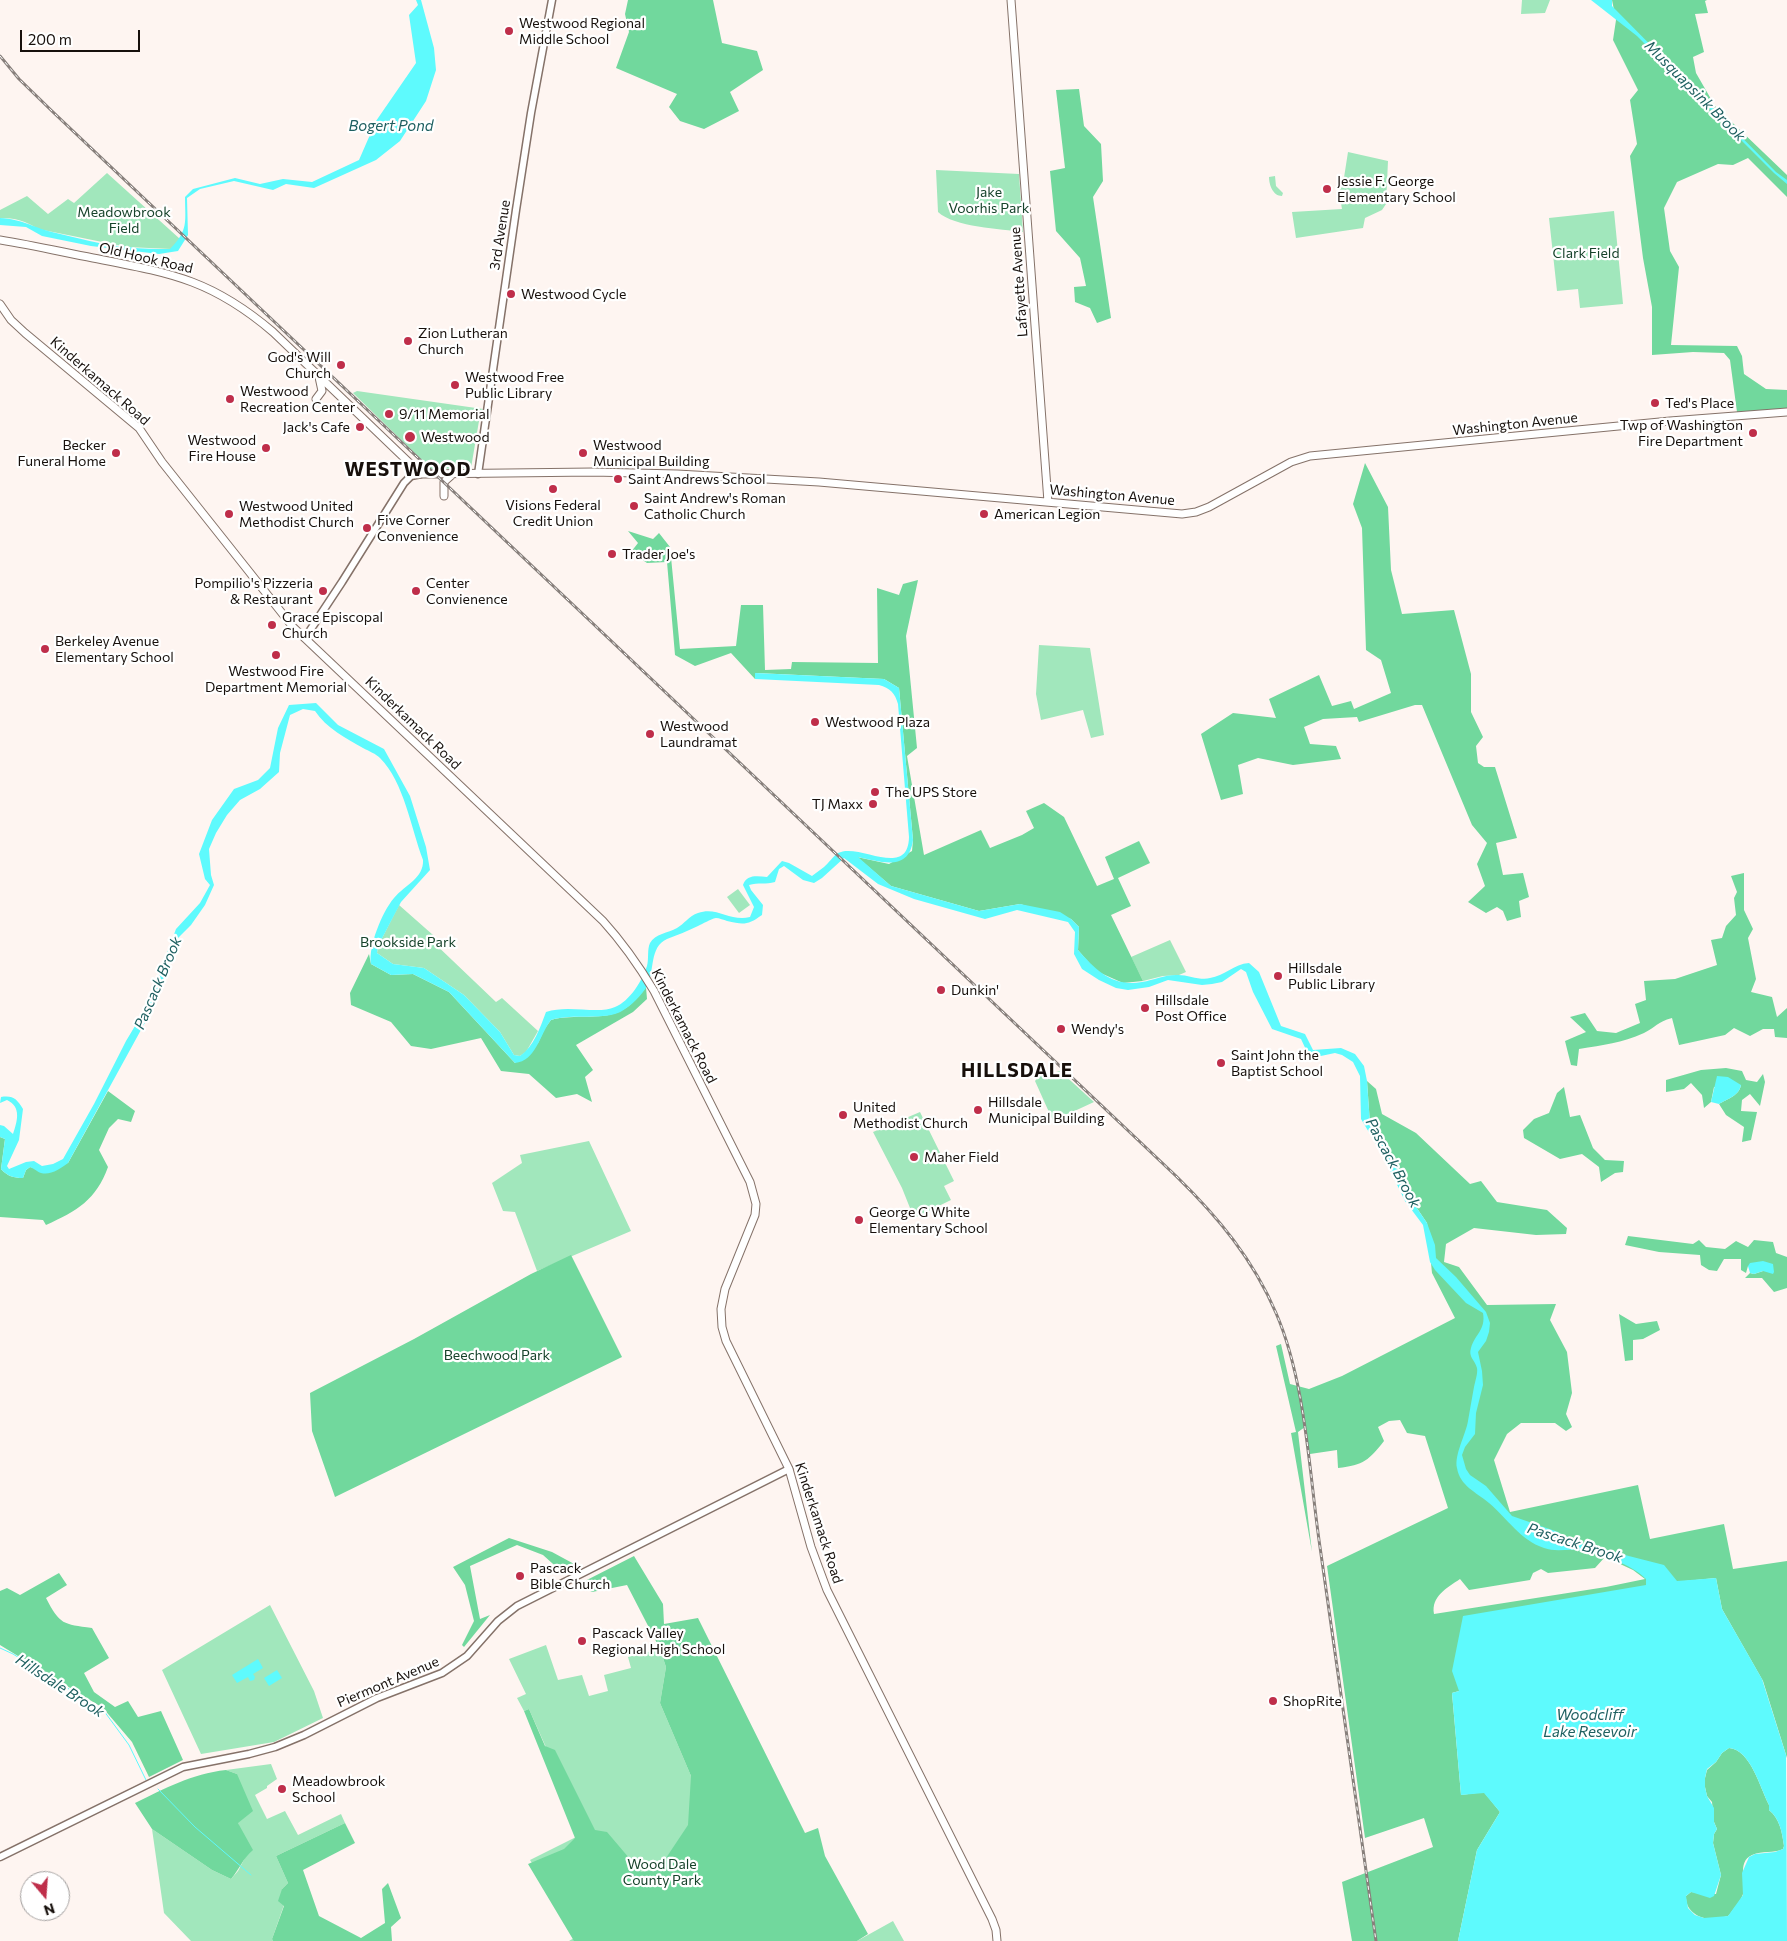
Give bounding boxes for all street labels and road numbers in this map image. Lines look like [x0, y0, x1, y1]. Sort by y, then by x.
street label: 3rd Avenue [486, 199, 514, 271]
street label: Lafayette Avenue [1007, 226, 1031, 338]
street label: Old Hook Road [97, 239, 195, 277]
street label: Kinderkamack Road [47, 333, 153, 429]
street label: Washington Avenue [1452, 409, 1578, 439]
street label: Washington Avenue [1049, 481, 1175, 509]
street label: Kinderkamack Road [362, 673, 464, 773]
street label: Kinderkamack Road [648, 966, 720, 1086]
street label: Kinderkamack Road [791, 1460, 847, 1586]
street label: Piermont Avenue [335, 1653, 441, 1711]

